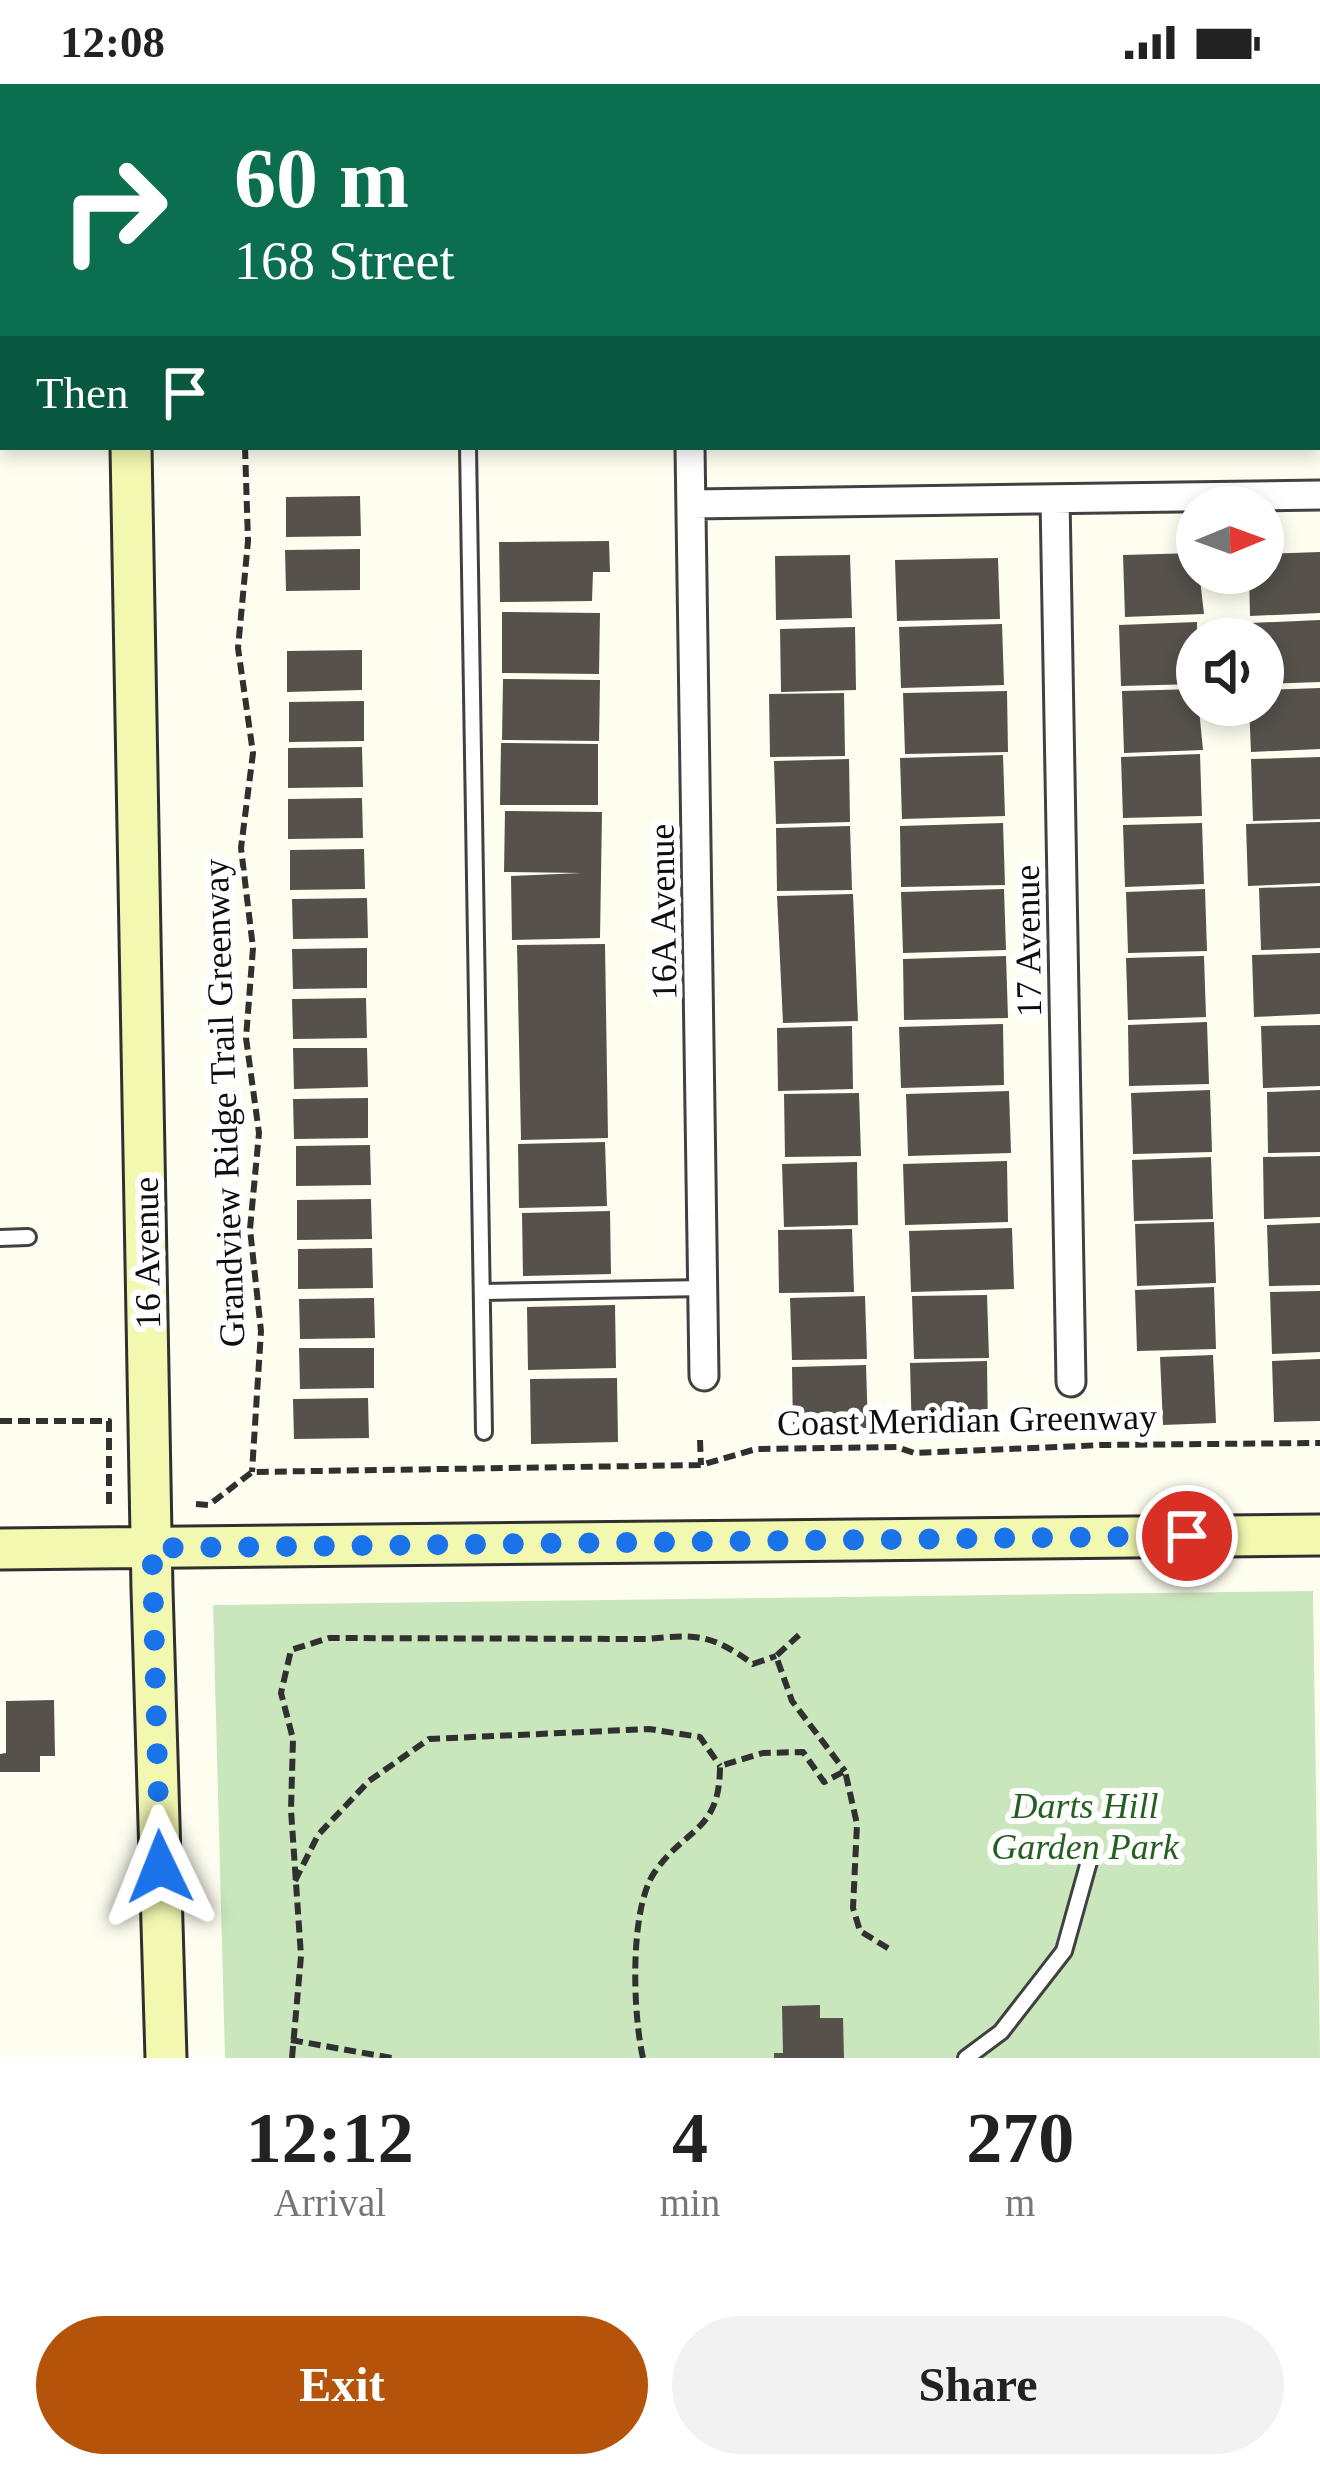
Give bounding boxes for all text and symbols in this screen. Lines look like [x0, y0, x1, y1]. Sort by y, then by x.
text: 12:08 [60, 17, 165, 67]
icon: right [36, 132, 192, 288]
text: 60 m [234, 132, 409, 225]
text: 168 Street [234, 231, 454, 291]
icon: arrive [152, 360, 218, 426]
text: Then [36, 368, 128, 418]
north arrow [1176, 486, 1284, 594]
map controls [1176, 486, 1284, 726]
button: sound [1176, 618, 1284, 726]
street label: 16A Avenue [641, 823, 685, 1000]
street label: Grandview Ridge Trail Greenway [195, 858, 253, 1348]
street label: 17 Avenue [1007, 864, 1049, 1017]
street label: 16 Avenue [126, 1176, 168, 1329]
street label: Coast Meridian Greenway [777, 1397, 1157, 1443]
pin [1136, 1485, 1238, 1587]
icon: arrive [1154, 1503, 1220, 1569]
park label: Darts Hill Garden Park [991, 1786, 1180, 1867]
position arrow [97, 1804, 223, 1930]
text: 12:12 [246, 2098, 414, 2178]
text: 4 [672, 2098, 708, 2178]
text: 270 [966, 2098, 1074, 2178]
text: Arrival [274, 2181, 386, 2224]
text: min [660, 2181, 720, 2224]
text: m [1005, 2181, 1035, 2224]
button: Exit [36, 2316, 648, 2454]
button: Share [672, 2316, 1284, 2454]

